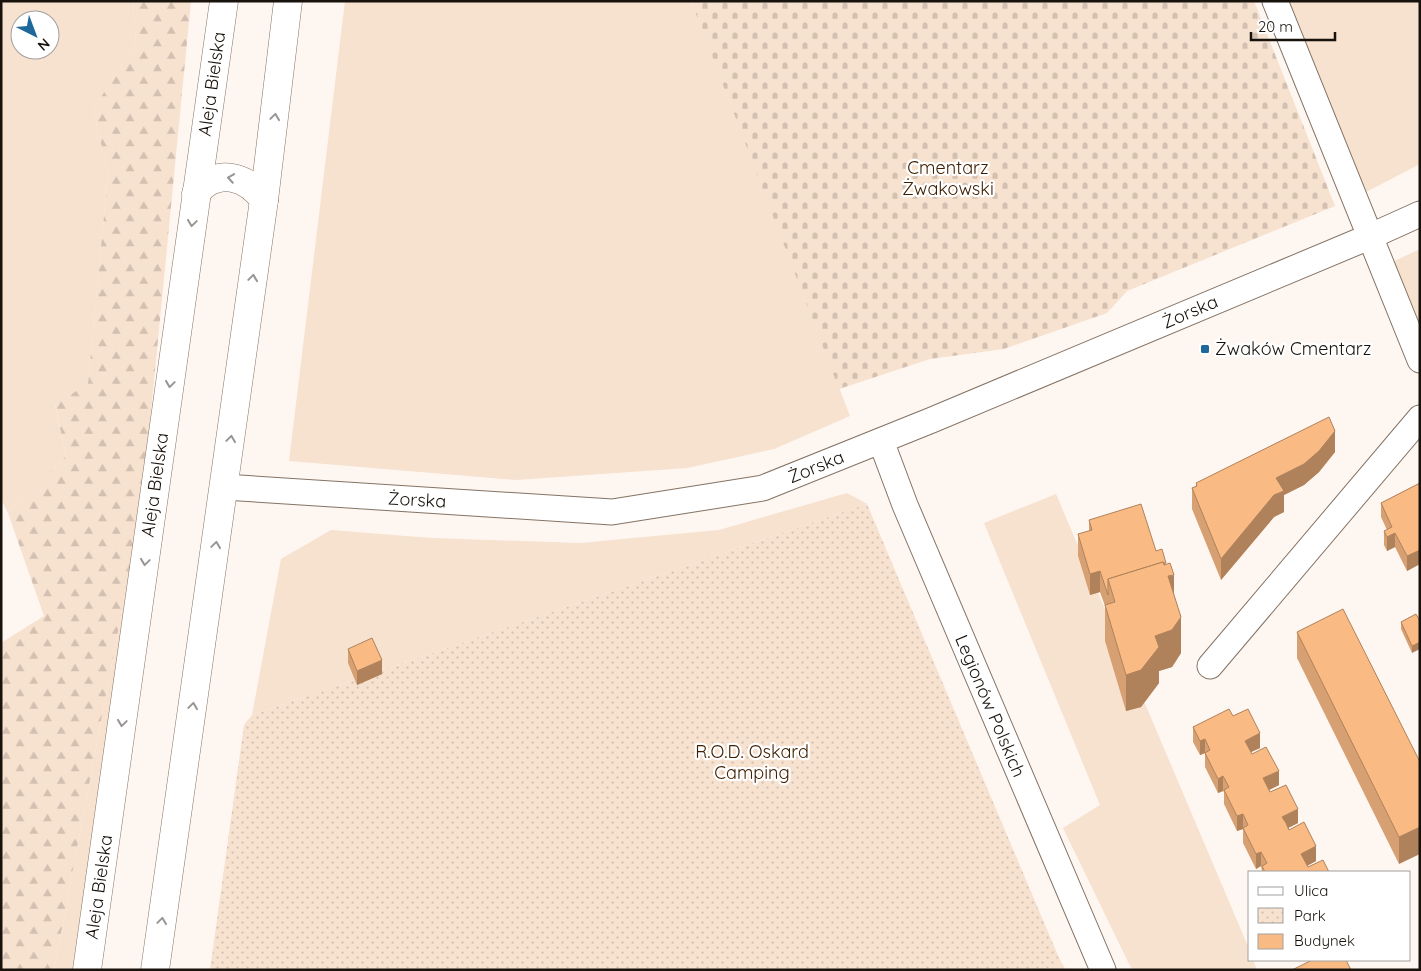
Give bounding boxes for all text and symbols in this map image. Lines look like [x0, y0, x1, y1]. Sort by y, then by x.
north arrow [10, 10, 60, 60]
scale bar [1251, 10, 1335, 42]
text: 20 m [1258, 17, 1293, 36]
street label: Aleja Bielska [193, 30, 230, 138]
text: N [34, 35, 54, 55]
one-way arrow [269, 112, 280, 120]
park label: Cmentarz Żwakowski [902, 156, 994, 200]
one-way arrow [227, 174, 236, 184]
one-way arrow [187, 219, 198, 227]
one-way arrow [247, 273, 258, 281]
street label: Żorska [1158, 290, 1221, 334]
place label: Żwaków Cmentarz [1215, 337, 1371, 360]
marker: Żwaków Cmentarz [1199, 343, 1211, 355]
one-way arrow [165, 379, 175, 388]
street label: Aleja Bielska [136, 431, 173, 539]
one-way arrow [225, 434, 235, 443]
street label: Żorska [784, 445, 847, 488]
street label: Żorska [387, 486, 447, 513]
one-way arrow [210, 541, 220, 549]
one-way arrow [140, 558, 150, 566]
street label: Legionów Polskich [950, 631, 1031, 780]
one-way arrow [187, 702, 197, 710]
one-way arrow [117, 719, 128, 727]
park label: R.O.D. Oskard Camping [695, 740, 809, 784]
street label: Aleja Bielska [80, 833, 117, 941]
legend [1248, 871, 1411, 961]
text: Ulica [1294, 881, 1328, 900]
text: Park [1294, 906, 1326, 925]
one-way arrow [156, 917, 167, 925]
text: Budynek [1294, 931, 1355, 950]

